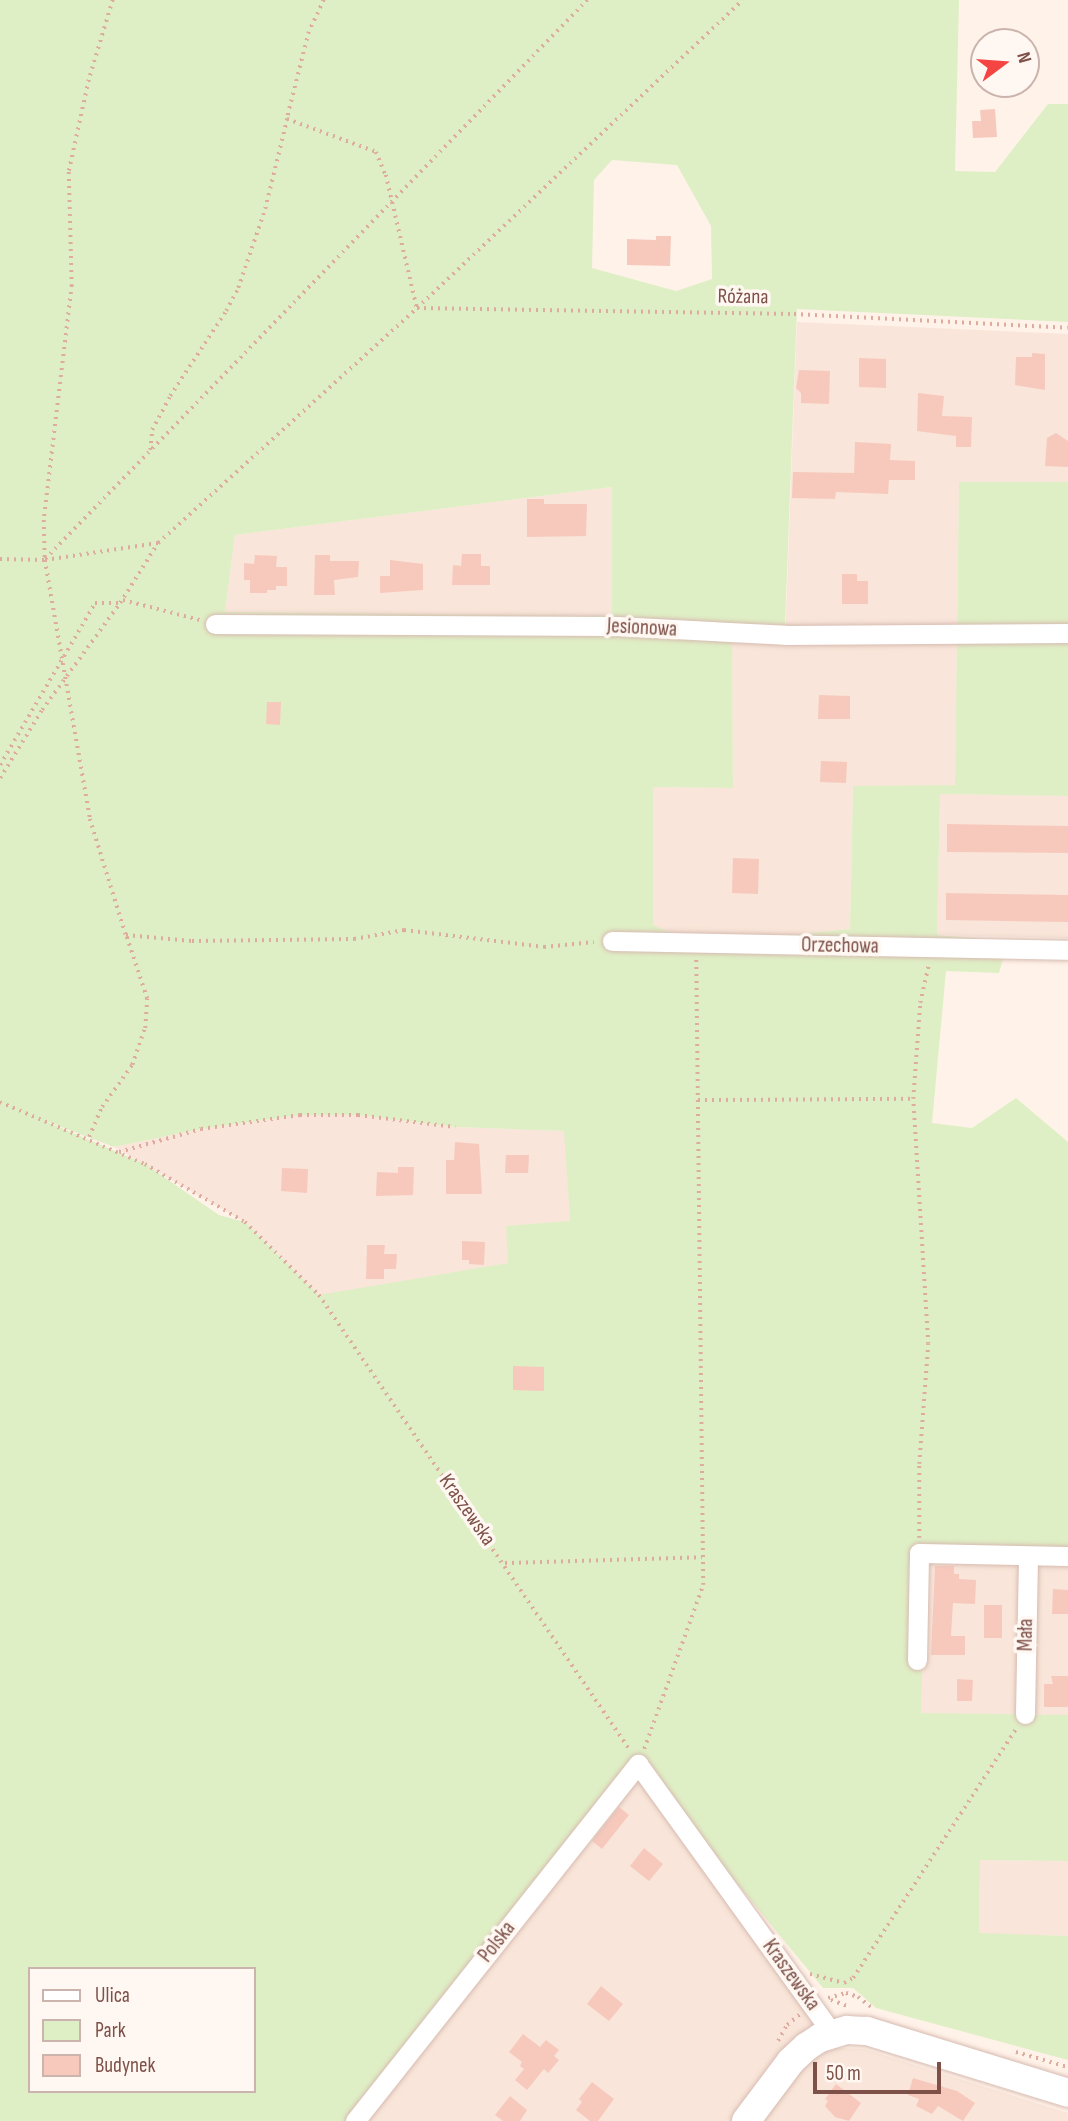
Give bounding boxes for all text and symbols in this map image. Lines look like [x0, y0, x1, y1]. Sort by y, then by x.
north arrow [970, 28, 1040, 98]
text: N [1011, 50, 1036, 66]
street label: Różana [717, 284, 769, 310]
street label: Jesionowa [606, 614, 678, 642]
street label: Orzechowa [801, 933, 879, 959]
street label: Kraszewska [433, 1469, 501, 1551]
street label: Mała [1013, 1618, 1039, 1652]
street label: Polska [473, 1916, 521, 1968]
street label: Kraszewska [757, 1935, 825, 2015]
legend [28, 1967, 256, 2093]
text: Ulica [95, 1983, 130, 2008]
text: Park [95, 2018, 126, 2043]
scale bar [816, 2048, 944, 2092]
text: Budynek [95, 2053, 155, 2078]
text: 50 m [826, 2061, 861, 2086]

